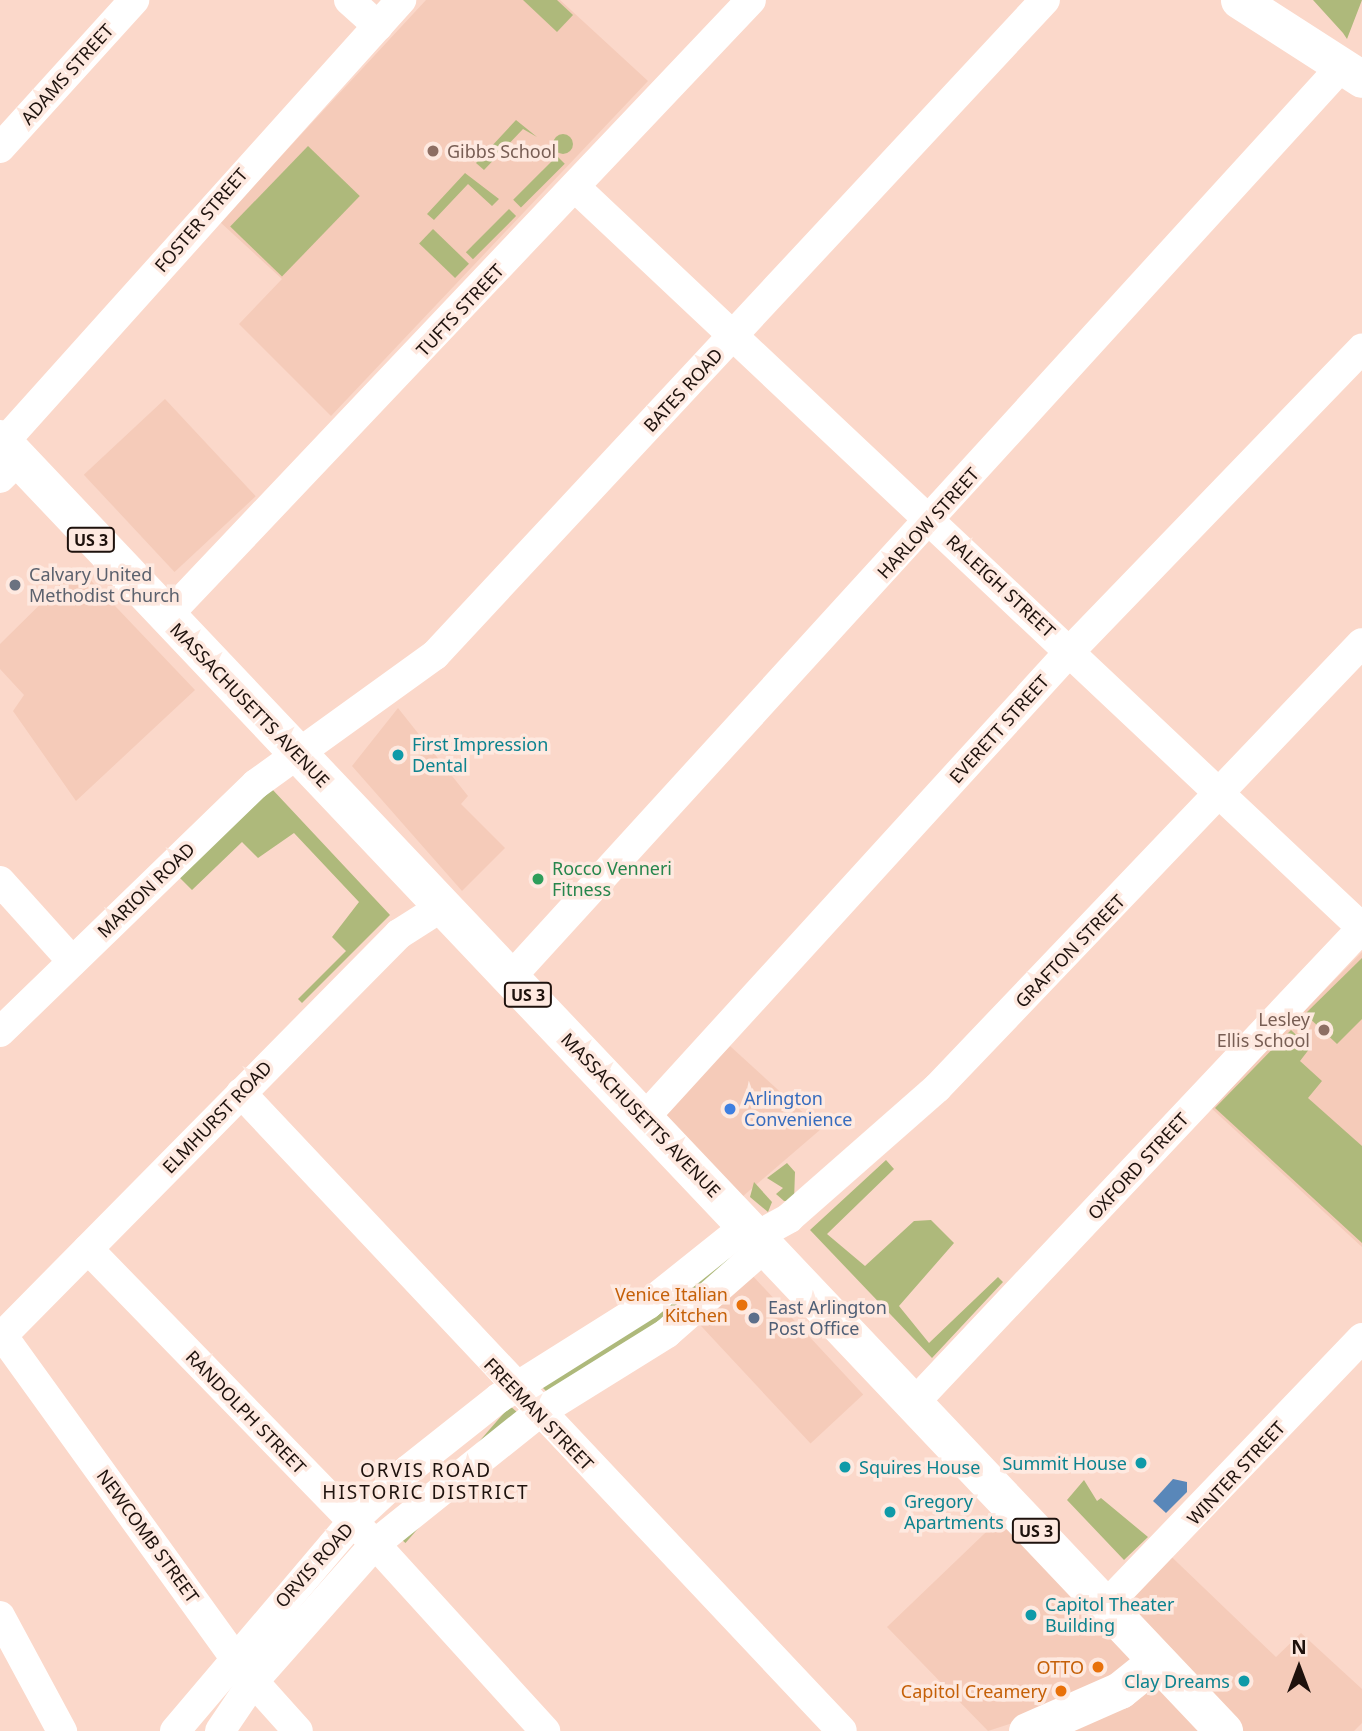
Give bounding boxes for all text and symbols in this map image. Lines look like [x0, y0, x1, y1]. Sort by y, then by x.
street label: ADAMS STREET [16, 19, 118, 129]
place label: Gibbs School [447, 140, 556, 162]
marker: Gibbs School [425, 143, 441, 159]
street label: FOSTER STREET [150, 164, 252, 276]
street label: TUFTS STREET [412, 259, 508, 361]
street label: BATES ROAD [639, 344, 727, 436]
street label: HARLOW STREET [873, 463, 983, 583]
road number: US 3 [66, 527, 116, 552]
street label: RALEIGH STREET [942, 530, 1060, 642]
place label: Calvary United Methodist Church [29, 564, 180, 606]
marker: Calvary United Methodist Church [7, 577, 23, 593]
street label: MASSACHUSETTS AVENUE [166, 618, 334, 792]
street label: EVERETT STREET [945, 670, 1053, 788]
place label: First Impression Dental [412, 734, 548, 776]
marker: First Impression Dental [390, 747, 406, 763]
street label: MARION ROAD [93, 838, 199, 942]
place label: Rocco Venneri Fitness [552, 858, 672, 900]
marker: Rocco Venneri Fitness [530, 871, 546, 887]
street label: GRAFTON STREET [1011, 890, 1129, 1012]
road number: US 3 [504, 982, 552, 1007]
place label: Lesley Ellis School [1217, 1009, 1310, 1052]
marker: Lesley Ellis School [1316, 1022, 1332, 1038]
street label: MASSACHUSETTS AVENUE [557, 1028, 725, 1202]
street label: ELMHURST ROAD [158, 1056, 276, 1178]
place label: Arlington Convenience [744, 1088, 853, 1130]
marker: Arlington Convenience [722, 1101, 738, 1117]
street label: OXFORD STREET [1083, 1108, 1193, 1224]
place label: Venice Italian Kitchen [615, 1284, 728, 1326]
marker: Venice Italian Kitchen [734, 1297, 750, 1313]
place label: East Arlington Post Office [768, 1297, 887, 1340]
marker: East Arlington Post Office [746, 1310, 762, 1326]
street label: RANDOLPH STREET [182, 1346, 310, 1478]
street label: FREEMAN STREET [480, 1353, 598, 1475]
street label: WINTER STREET [1183, 1417, 1289, 1529]
place label: Summit House [1002, 1452, 1127, 1474]
marker: Summit House [1133, 1455, 1149, 1471]
place label: Squires House [859, 1456, 980, 1478]
marker: Squires House [837, 1459, 853, 1475]
district label: ORVIS ROAD HISTORIC DISTRICT [324, 1460, 528, 1504]
street label: NEWCOMB STREET [92, 1465, 204, 1607]
place label: Gregory Apartments [904, 1491, 1004, 1534]
marker: Gregory Apartments [882, 1504, 898, 1520]
street label: ORVIS ROAD [270, 1518, 358, 1612]
road number: US 3 [1012, 1518, 1060, 1544]
place label: Capitol Theater Building [1045, 1594, 1174, 1636]
marker: Capitol Theater Building [1023, 1607, 1039, 1623]
north arrow [1264, 1633, 1334, 1703]
text: N [1291, 1634, 1307, 1660]
place label: OTTO [1036, 1656, 1084, 1678]
marker: OTTO [1090, 1659, 1106, 1675]
place label: Clay Dreams [1124, 1670, 1230, 1692]
marker: Clay Dreams [1236, 1673, 1252, 1689]
place label: Capitol Creamery [901, 1680, 1047, 1702]
marker: Capitol Creamery [1053, 1683, 1069, 1699]

